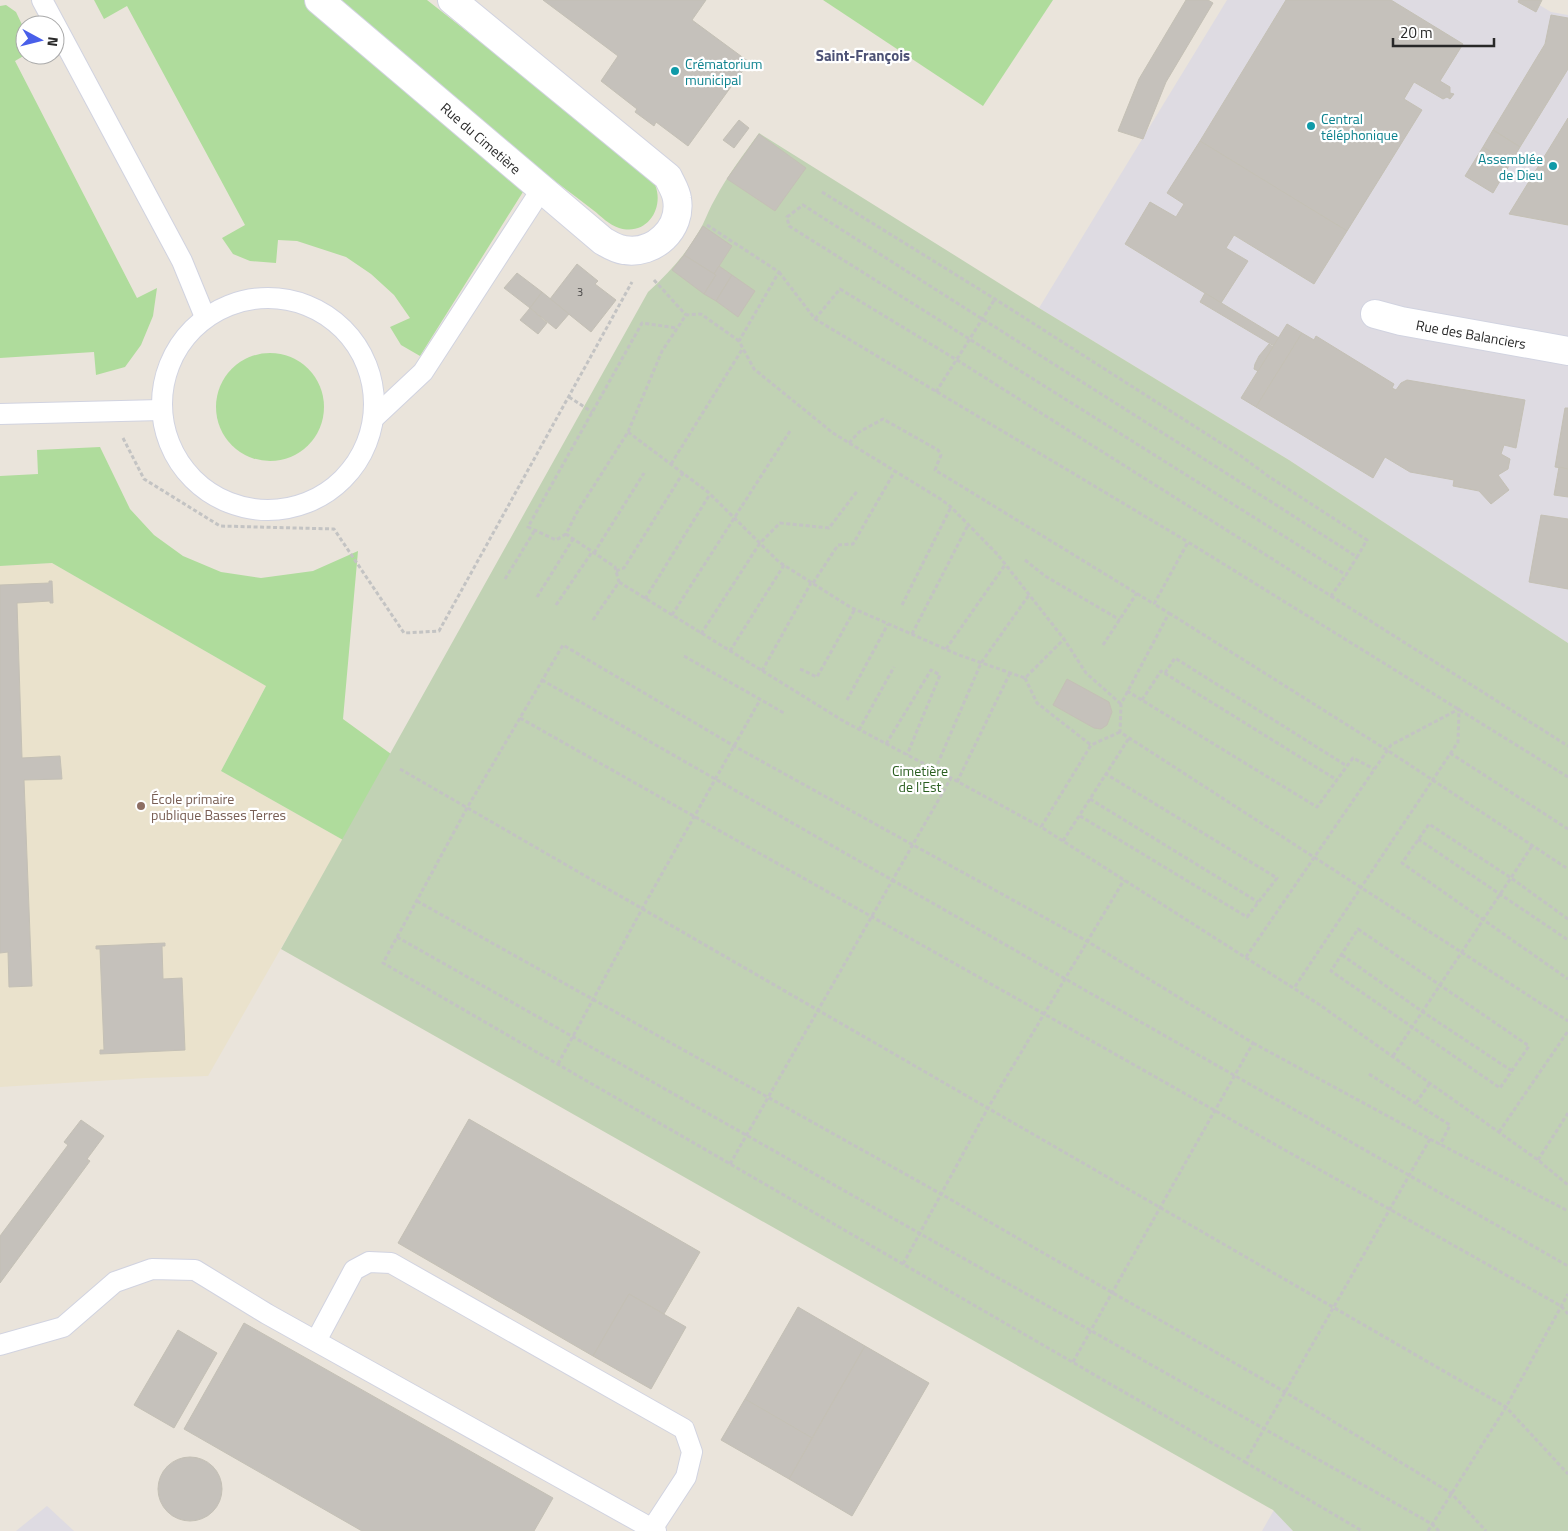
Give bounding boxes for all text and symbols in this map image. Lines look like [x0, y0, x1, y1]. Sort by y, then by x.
north arrow [15, 15, 65, 65]
scale bar [1393, 15, 1494, 47]
text: 20 m [1400, 21, 1433, 44]
text: N [42, 36, 64, 48]
district label: Saint-François [816, 44, 910, 67]
place label: Crématorium municipal [685, 53, 762, 90]
marker: Crématorium municipal [669, 65, 681, 77]
street label: Rue du Cimetière [436, 97, 526, 179]
place label: Central téléphonique [1321, 108, 1398, 145]
marker: Central téléphonique [1305, 120, 1317, 132]
place label: Assemblée de Dieu [1478, 148, 1543, 185]
marker: Assemblée de Dieu [1547, 160, 1559, 172]
house number: 3 [577, 284, 583, 300]
street label: Rue des Balanciers [1414, 314, 1528, 354]
park label: Cimetière de l'Est [892, 760, 948, 797]
place label: École primaire publique Basses Terres [151, 788, 286, 825]
marker: École primaire publique Basses Terres [135, 800, 147, 812]

